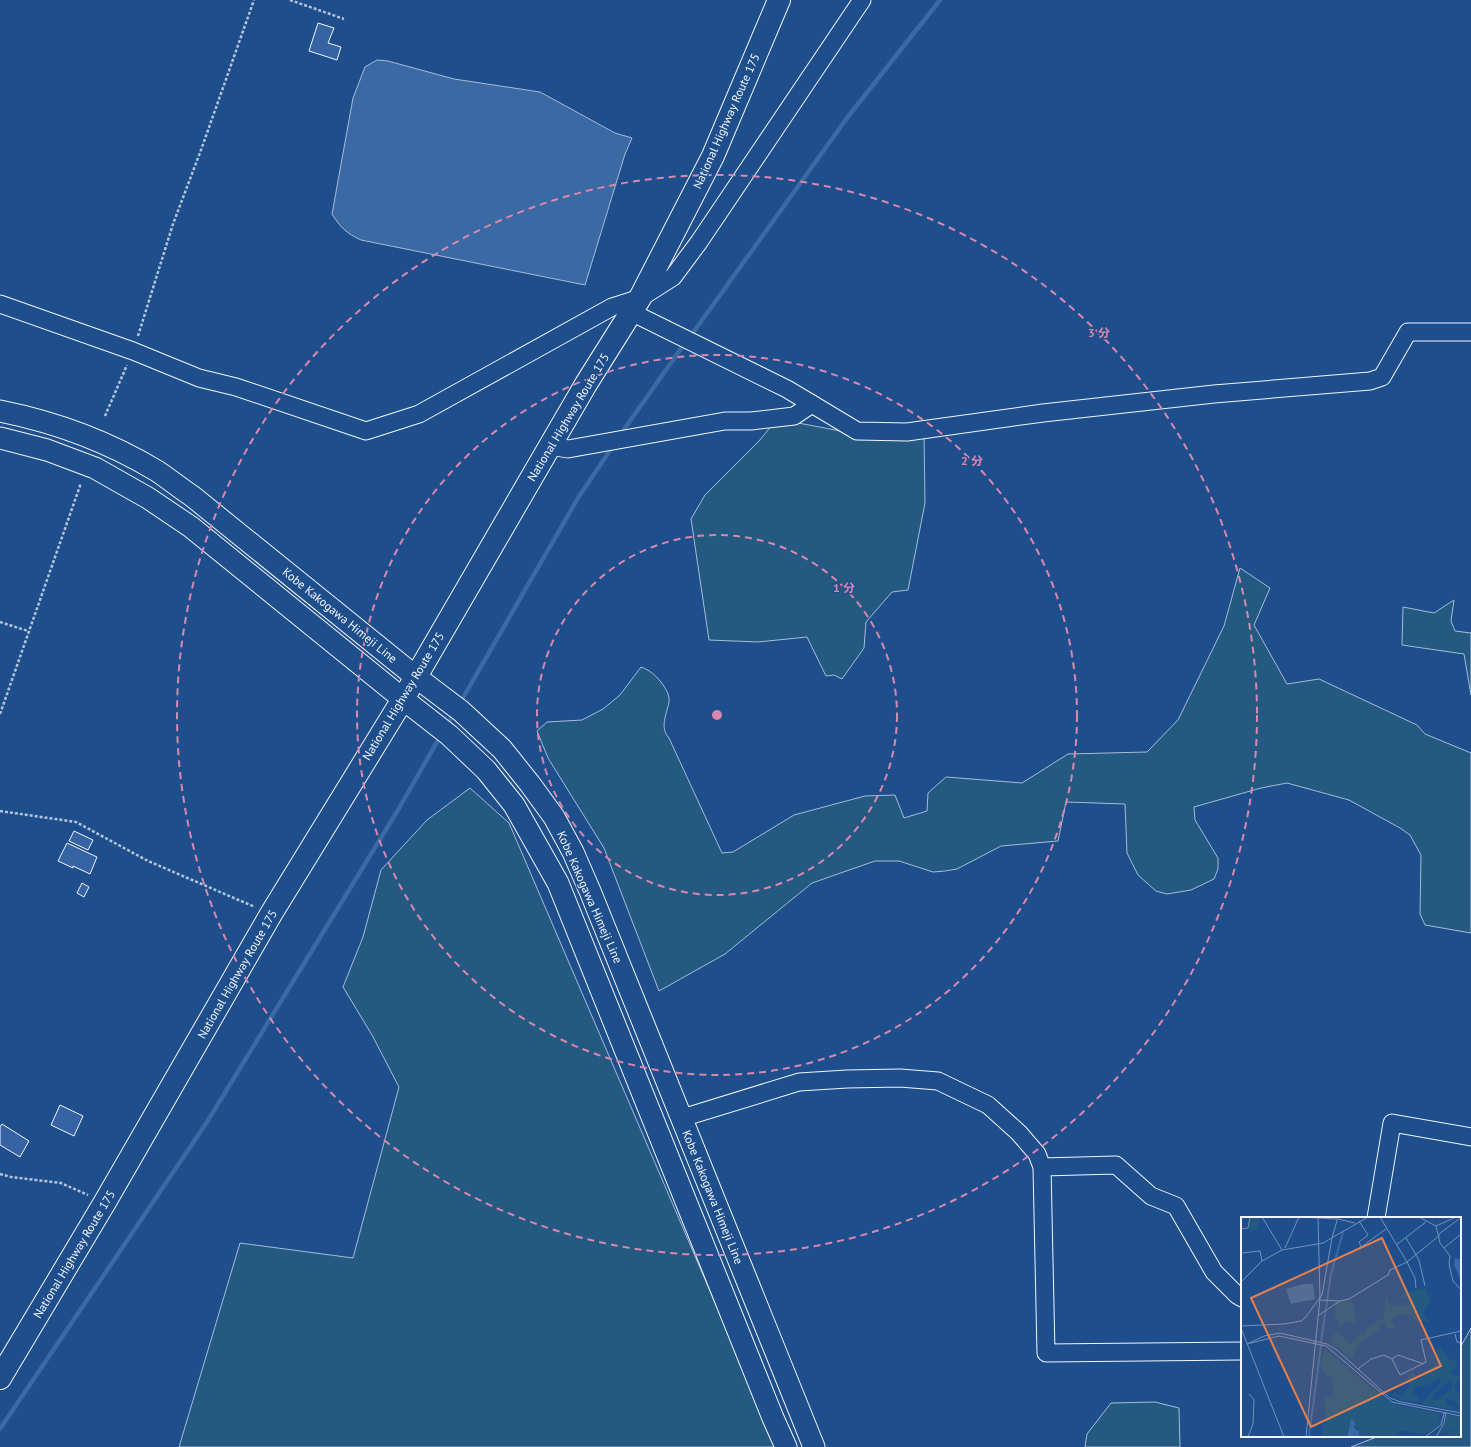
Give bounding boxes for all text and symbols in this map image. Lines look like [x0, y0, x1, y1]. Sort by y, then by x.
street label: National Highway Route 175 [689, 51, 763, 191]
text: 3 分 [1088, 325, 1110, 340]
street label: National Highway Route 175 [524, 350, 612, 484]
text: 2 分 [961, 453, 983, 468]
street label: Kobe Kakogawa Himeji Line [280, 564, 400, 666]
text: 1 分 [833, 580, 855, 595]
street label: National Highway Route 175 [359, 629, 447, 763]
centre of rings [710, 708, 724, 722]
street label: Kobe Kakogawa Himeji Line [554, 829, 626, 965]
street label: National Highway Route 175 [194, 907, 280, 1041]
street label: Kobe Kakogawa Himeji Line [679, 1128, 747, 1266]
street label: National Highway Route 175 [30, 1187, 118, 1321]
inset map [1241, 1217, 1461, 1437]

